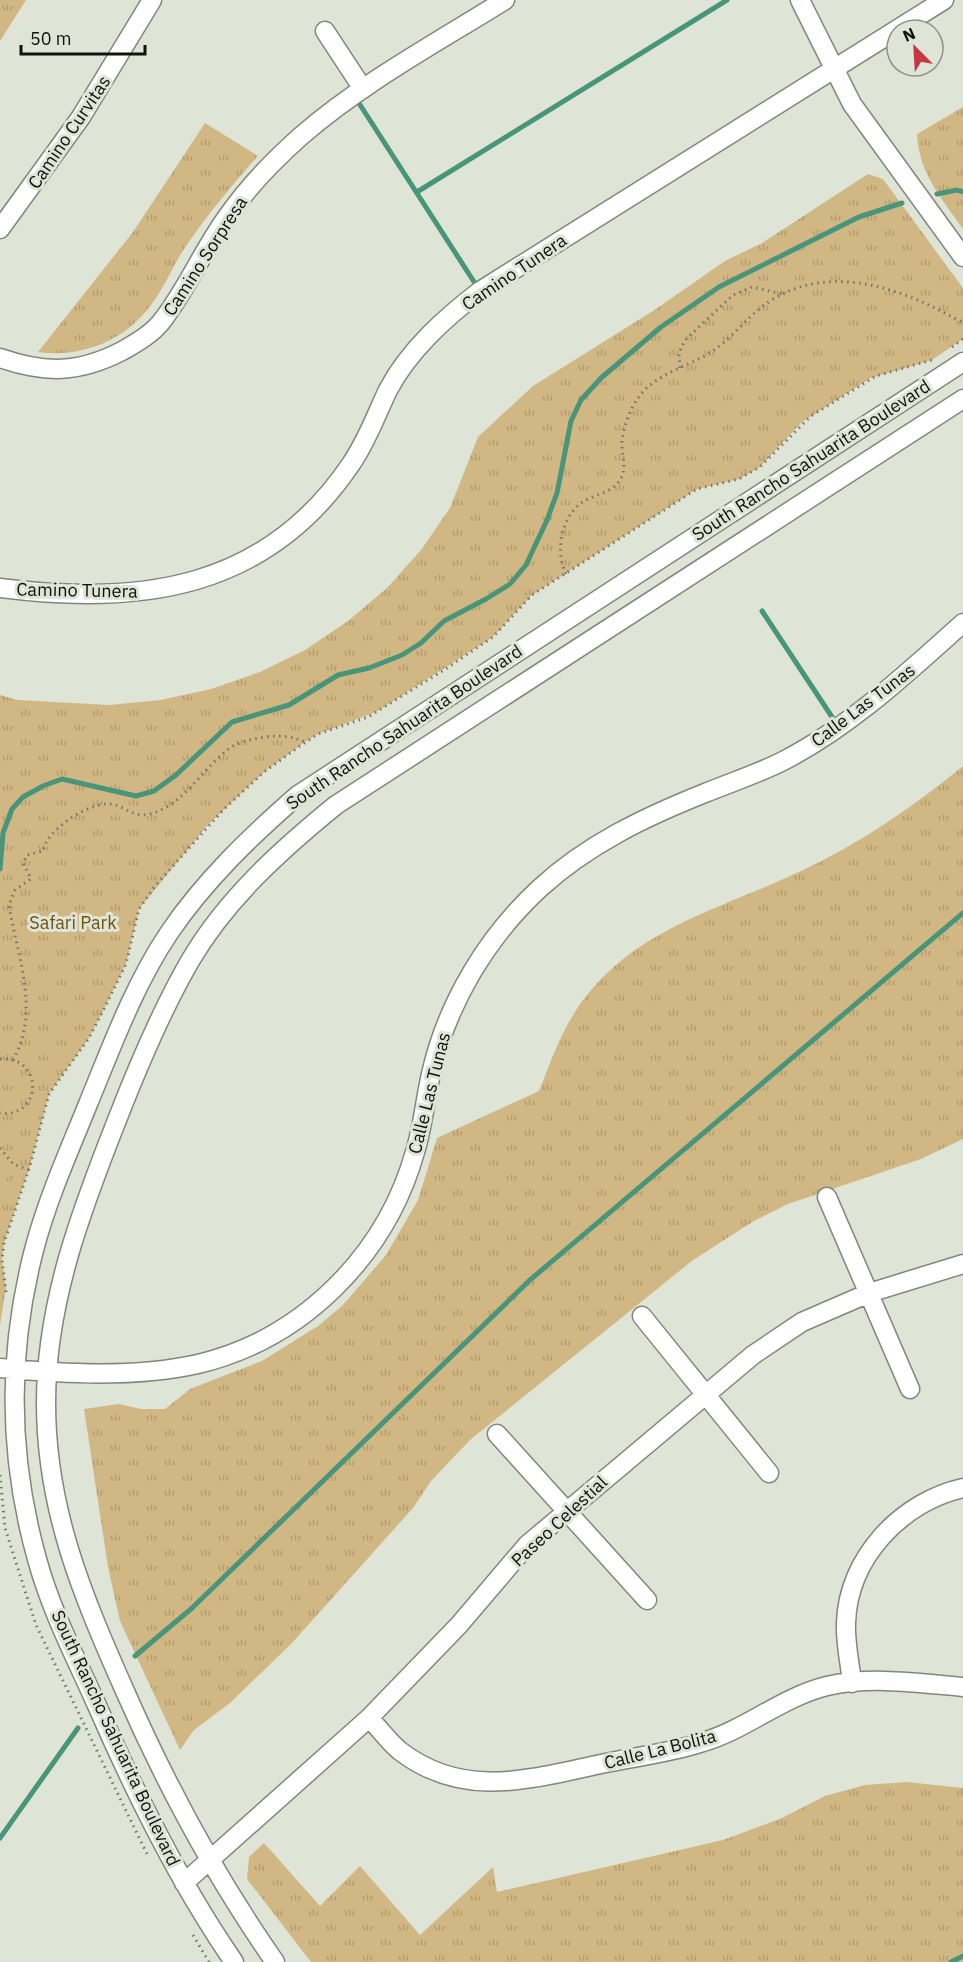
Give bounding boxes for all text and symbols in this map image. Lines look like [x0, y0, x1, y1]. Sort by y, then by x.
scale bar [21, 18, 146, 56]
north arrow [885, 18, 945, 78]
text: N [900, 23, 918, 46]
text: 50 m [30, 27, 72, 50]
street label: Camino Curvitas [23, 71, 115, 193]
street label: Camino Sorpresa [158, 192, 252, 320]
street label: Camino Tunera [457, 228, 571, 315]
street label: South Rancho Sahuarita Boulevard [687, 374, 935, 546]
street label: Camino Tunera [16, 577, 138, 603]
street label: South Rancho Sahuarita Boulevard [282, 639, 526, 815]
street label: Calle Las Tunas [806, 658, 920, 752]
park label: Safari Park [29, 911, 117, 934]
street label: Calle Las Tunas [403, 1030, 455, 1156]
street label: Paseo Celestial [506, 1471, 612, 1571]
street label: South Rancho Sahuarita Boulevard [46, 1606, 186, 1870]
street label: Calle La Bolita [602, 1724, 719, 1774]

